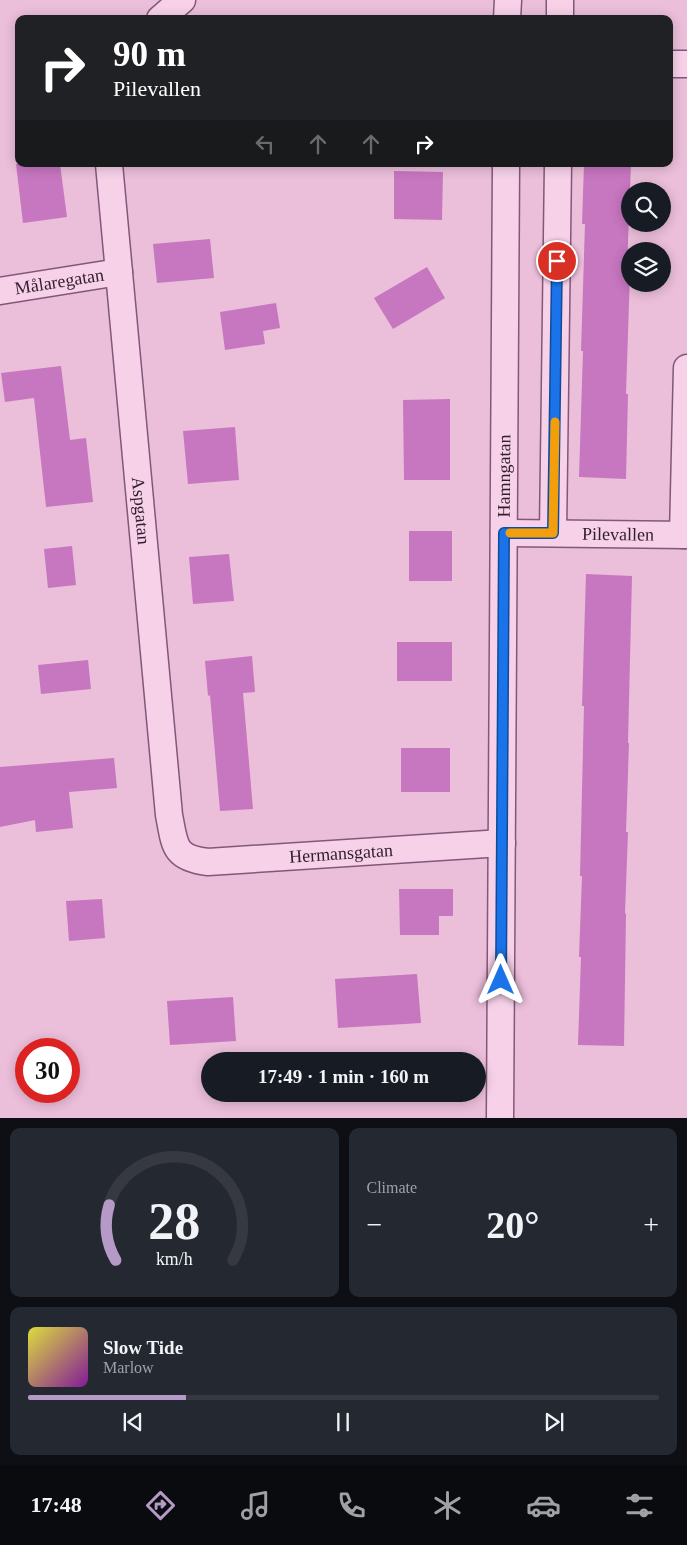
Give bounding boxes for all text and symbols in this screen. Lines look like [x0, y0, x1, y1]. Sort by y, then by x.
icon: right [30, 35, 95, 100]
text: 90 m [113, 35, 186, 74]
text: Pilevallen [113, 76, 201, 101]
icon: left [251, 130, 279, 158]
icon: ahead [304, 130, 332, 158]
icon: ahead [357, 130, 385, 158]
icon: right [410, 130, 438, 158]
map controls [621, 182, 671, 292]
button: search [621, 182, 671, 232]
pin [536, 240, 578, 282]
button: layers [621, 242, 671, 292]
icon: arrive [543, 247, 571, 275]
street label: Målaregatan [13, 265, 105, 299]
street label: Hamngatan [494, 434, 514, 518]
street label: Aspgatan [128, 476, 154, 545]
street label: Pilevallen [582, 524, 654, 545]
street label: Hermansgatan [288, 840, 394, 867]
position arrow [474, 953, 526, 1005]
speed limit sign: 30 [15, 1038, 80, 1103]
text: 17:49 · 1 min · 160 m [258, 1066, 429, 1087]
text: Climate [367, 1179, 417, 1196]
text: 28 [148, 1193, 200, 1250]
text: 20° [486, 1204, 539, 1246]
text: − [367, 1209, 382, 1240]
text: + [643, 1209, 659, 1240]
text: km/h [156, 1249, 193, 1269]
text: Slow Tide [103, 1337, 183, 1358]
text: Marlow [103, 1359, 154, 1376]
icon: previous [119, 1408, 147, 1436]
icon: pause [329, 1408, 357, 1436]
icon: next [540, 1408, 568, 1436]
icon: directions [143, 1488, 178, 1523]
icon: music [238, 1488, 273, 1523]
icon: phone [334, 1488, 369, 1523]
icon: climate [430, 1488, 465, 1523]
icon: car [526, 1488, 561, 1523]
icon: filters [622, 1488, 657, 1523]
text: 17:48 [30, 1492, 82, 1517]

